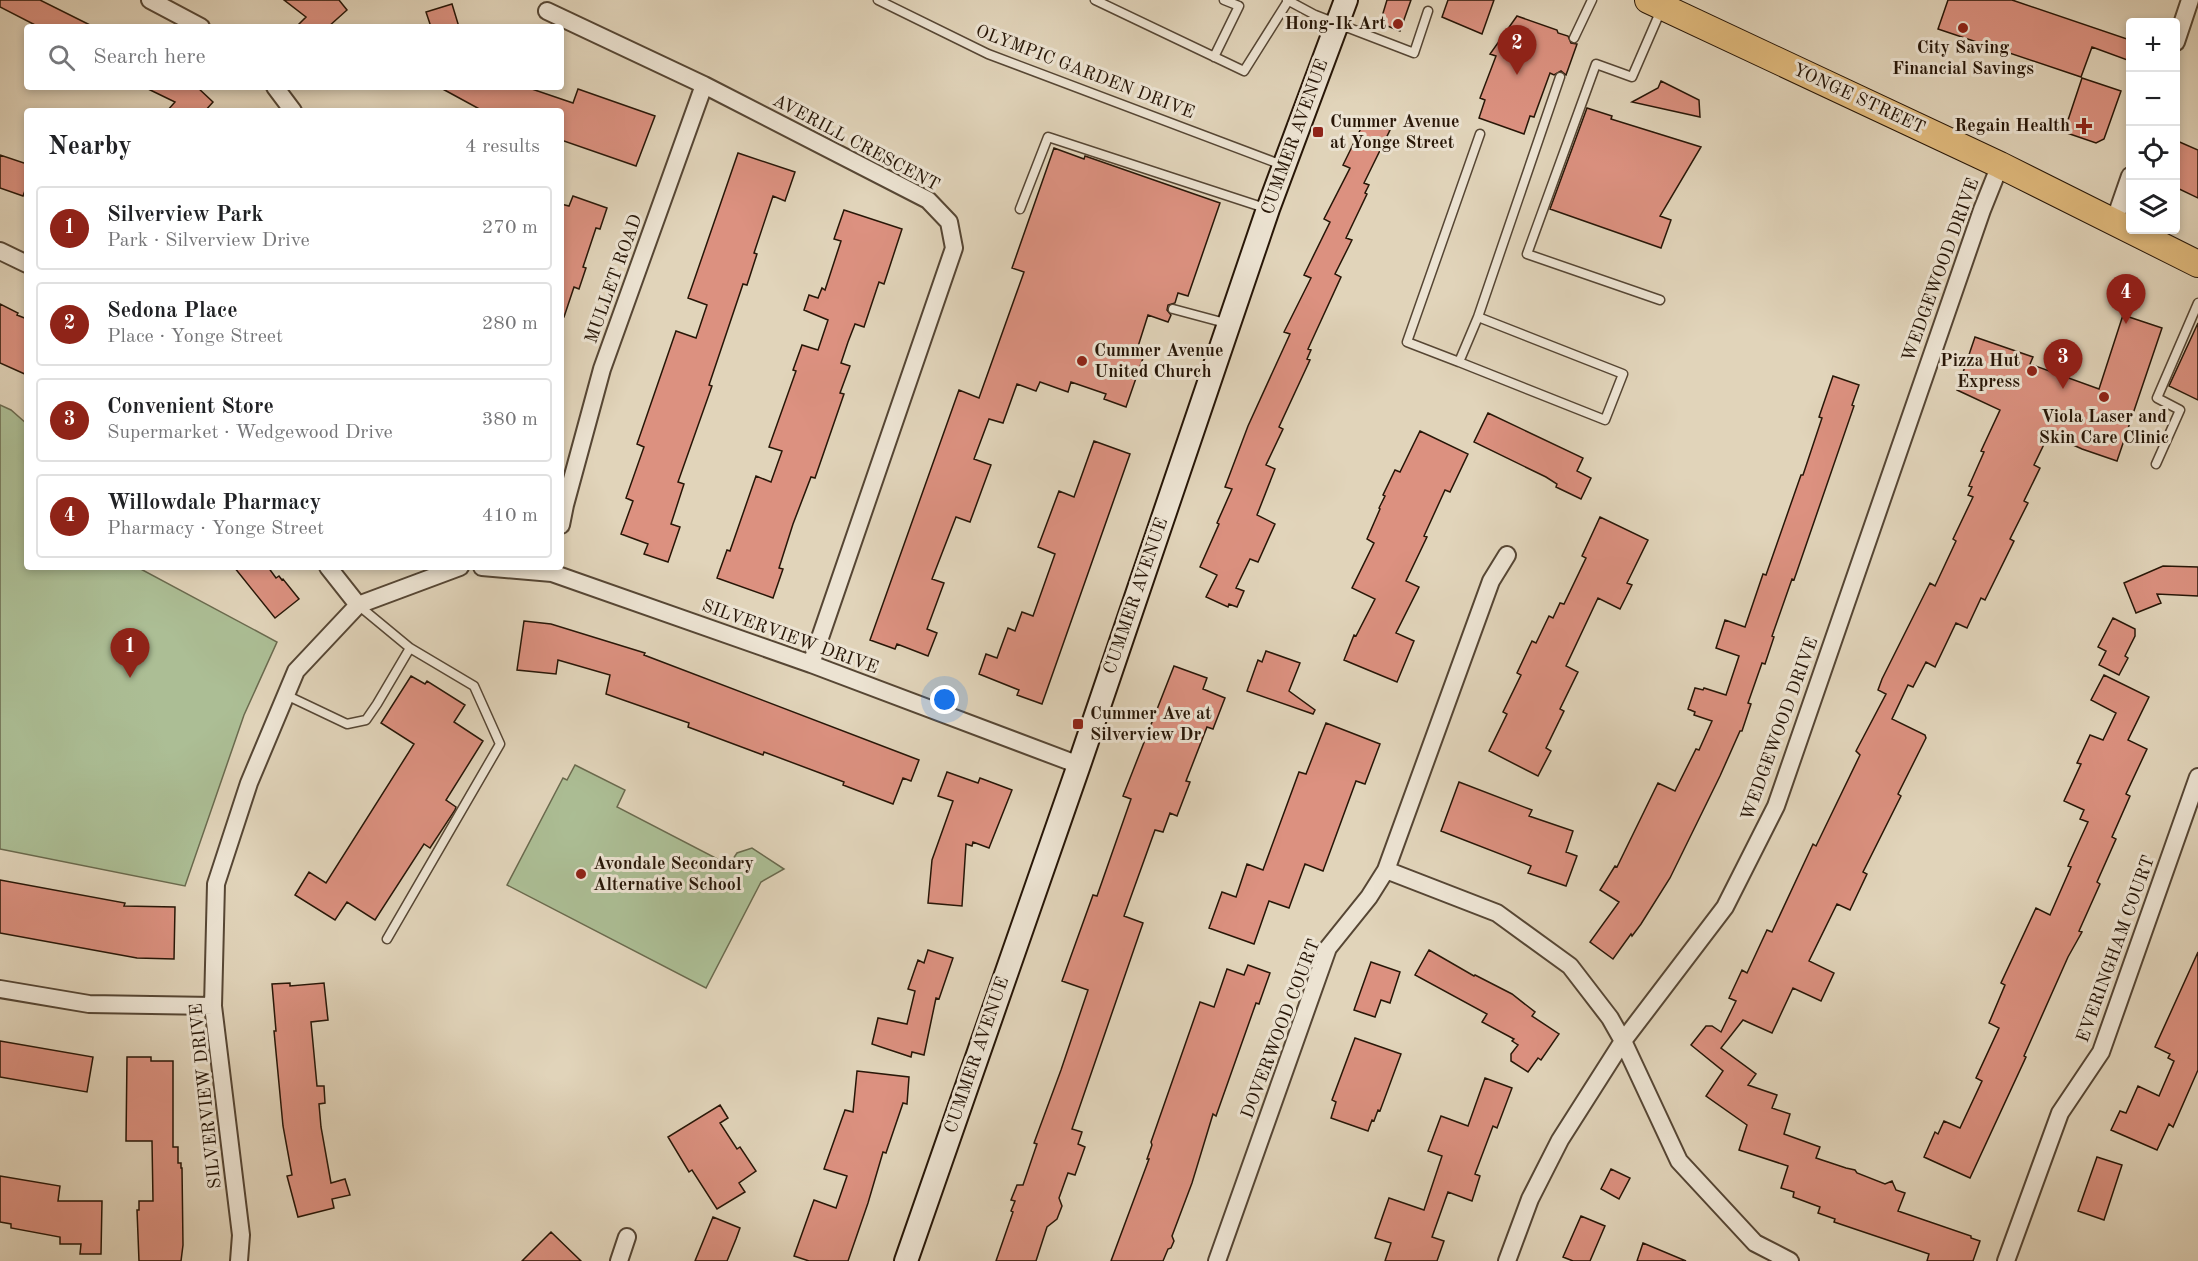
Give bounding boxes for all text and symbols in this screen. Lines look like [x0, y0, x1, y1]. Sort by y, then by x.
place label: Hong-Ik Art [1284, 15, 1386, 33]
marker: Hong-Ik Art [1391, 17, 1405, 31]
map controls [2126, 18, 2180, 234]
button: + [2126, 18, 2180, 72]
marker: City Saving Financial Savings [1956, 21, 1970, 35]
street label: OLYMPIC GARDEN DRIVE [973, 22, 1197, 122]
search box [24, 24, 564, 90]
pin: 2 [1498, 26, 1537, 75]
place label: City Saving Financial Savings [1892, 39, 2034, 78]
icon: search [45, 41, 78, 74]
text: Search here [93, 46, 206, 68]
street label: CUMMER AVENUE [1258, 57, 1332, 217]
street label: YONGE STREET [1790, 60, 1928, 138]
button: − [2126, 72, 2180, 126]
street label: AVERILL CRESCENT [770, 91, 942, 195]
place label: Cummer Avenue at Yonge Street [1330, 113, 1459, 152]
place label: Regain Health [1954, 117, 2070, 135]
marker: Regain Health [2075, 117, 2093, 135]
marker: Cummer Avenue at Yonge Street [1311, 125, 1325, 139]
button: locate [2126, 126, 2180, 180]
text: Nearby [48, 134, 132, 160]
text: 4 results [465, 137, 540, 157]
street label: WEDGEWOOD DRIVE [1899, 176, 1983, 364]
button: layers [2126, 180, 2180, 234]
text: Silverview Park [107, 204, 264, 226]
street label: MULLET ROAD [582, 212, 646, 346]
text: 1 [64, 218, 75, 238]
text: 270 m [482, 218, 538, 238]
text: Park · Silverview Drive [107, 231, 310, 251]
pin: 4 [2106, 274, 2146, 324]
text: Sedona Place [107, 300, 238, 322]
text: 2 [64, 314, 75, 334]
text: 280 m [482, 314, 538, 334]
text: Place · Yonge Street [107, 327, 283, 347]
pin: 3 [2044, 340, 2082, 389]
place label: Cummer Avenue United Church [1094, 342, 1223, 381]
place label: Pizza Hut Express [1940, 352, 2020, 391]
marker: Cummer Avenue United Church [1075, 354, 1089, 368]
marker: Pizza Hut Express [2025, 364, 2039, 378]
marker: Viola Laser and Skin Care Clinic [2097, 390, 2111, 404]
text: Convenient Store [107, 396, 274, 418]
place label: Viola Laser and Skin Care Clinic [2039, 408, 2169, 447]
text: 3 [64, 410, 75, 430]
text: 380 m [482, 410, 538, 430]
text: Supermarket · Wedgewood Drive [107, 423, 393, 443]
text: Willowdale Pharmacy [107, 492, 321, 514]
text: 4 [64, 506, 75, 526]
text: 410 m [482, 506, 538, 526]
street label: CUMMER AVENUE [1101, 516, 1171, 676]
text: Pharmacy · Yonge Street [107, 519, 324, 539]
street label: SILVERVIEW DRIVE [699, 597, 881, 677]
pin: 1 [110, 628, 150, 678]
street label: WEDGEWOOD DRIVE [1738, 635, 1822, 823]
your location [930, 685, 959, 714]
place label: Cummer Ave at Silverview Dr [1090, 705, 1212, 744]
marker: Cummer Ave at Silverview Dr [1071, 717, 1085, 731]
street label: EVERINGHAM COURT [2074, 853, 2158, 1045]
place label: Avondale Secondary Alternative School [593, 855, 754, 894]
marker: Avondale Secondary Alternative School [574, 867, 588, 881]
street label: DOVERWOOD COURT [1238, 937, 1324, 1121]
street label: CUMMER AVENUE [942, 975, 1012, 1135]
street label: SILVERVIEW DRIVE [187, 1002, 225, 1190]

